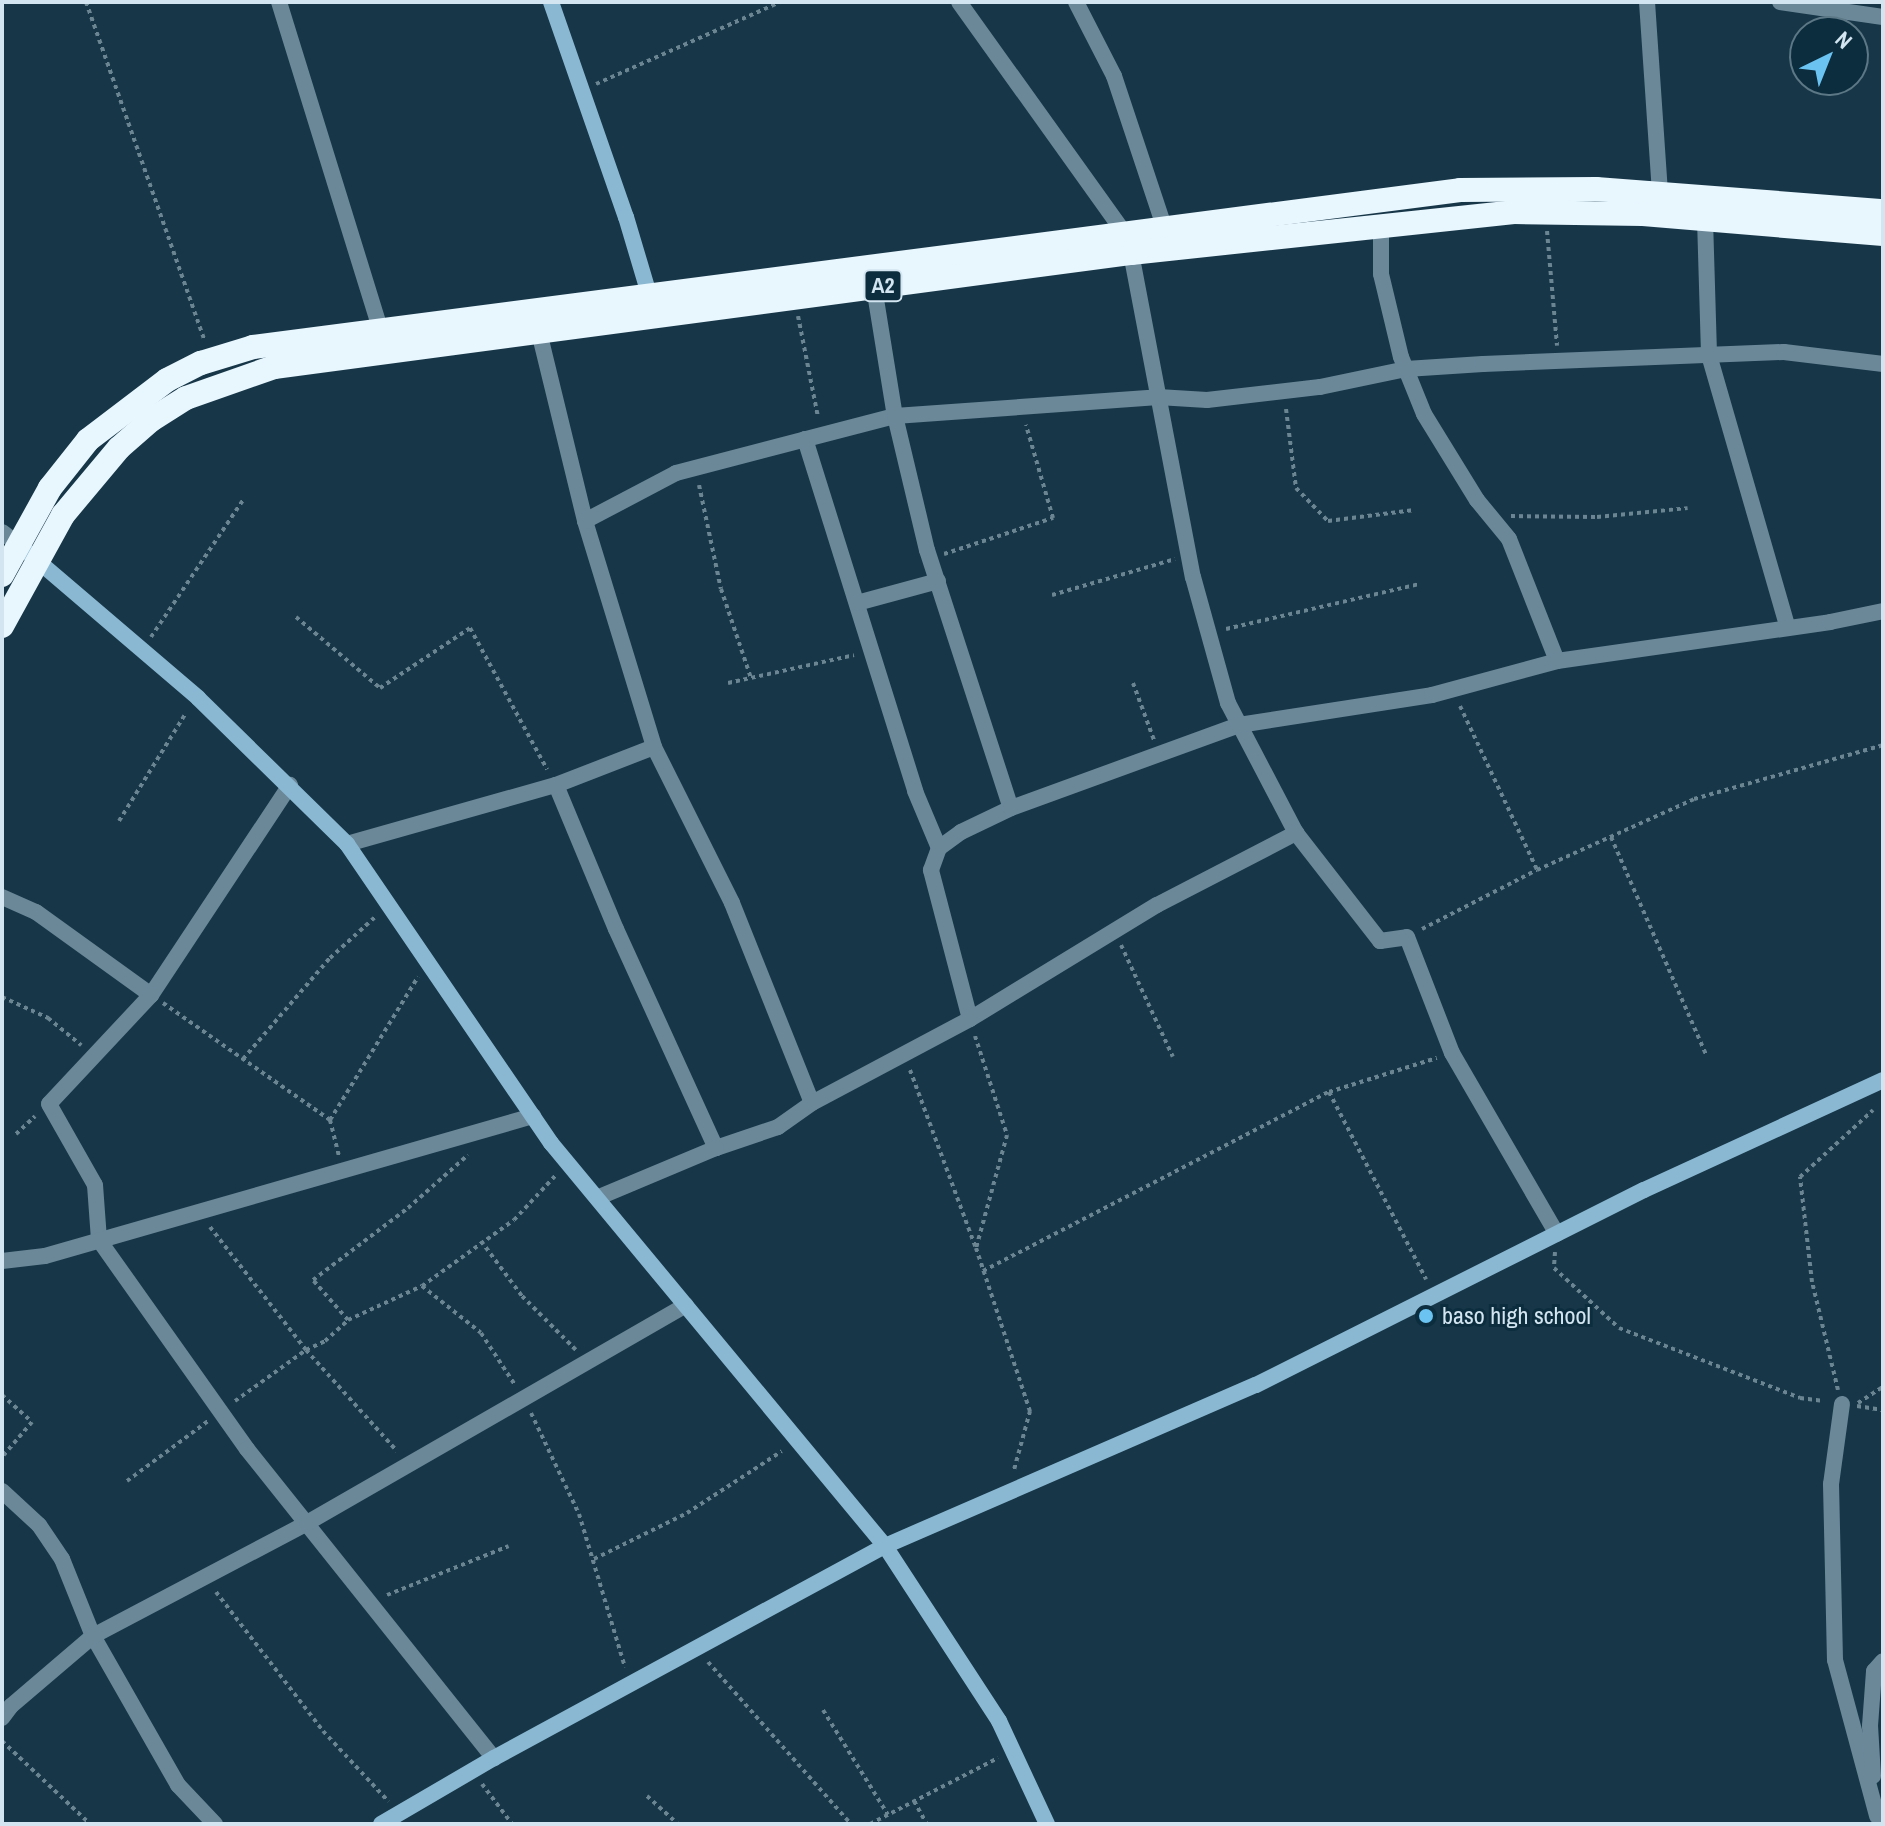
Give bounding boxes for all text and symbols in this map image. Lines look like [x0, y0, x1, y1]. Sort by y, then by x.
north arrow [1789, 16, 1869, 96]
text: N [1829, 24, 1859, 55]
road number: A2 [863, 268, 903, 304]
place label: baso high school [1442, 1302, 1591, 1330]
marker: baso high school [1417, 1307, 1435, 1325]

